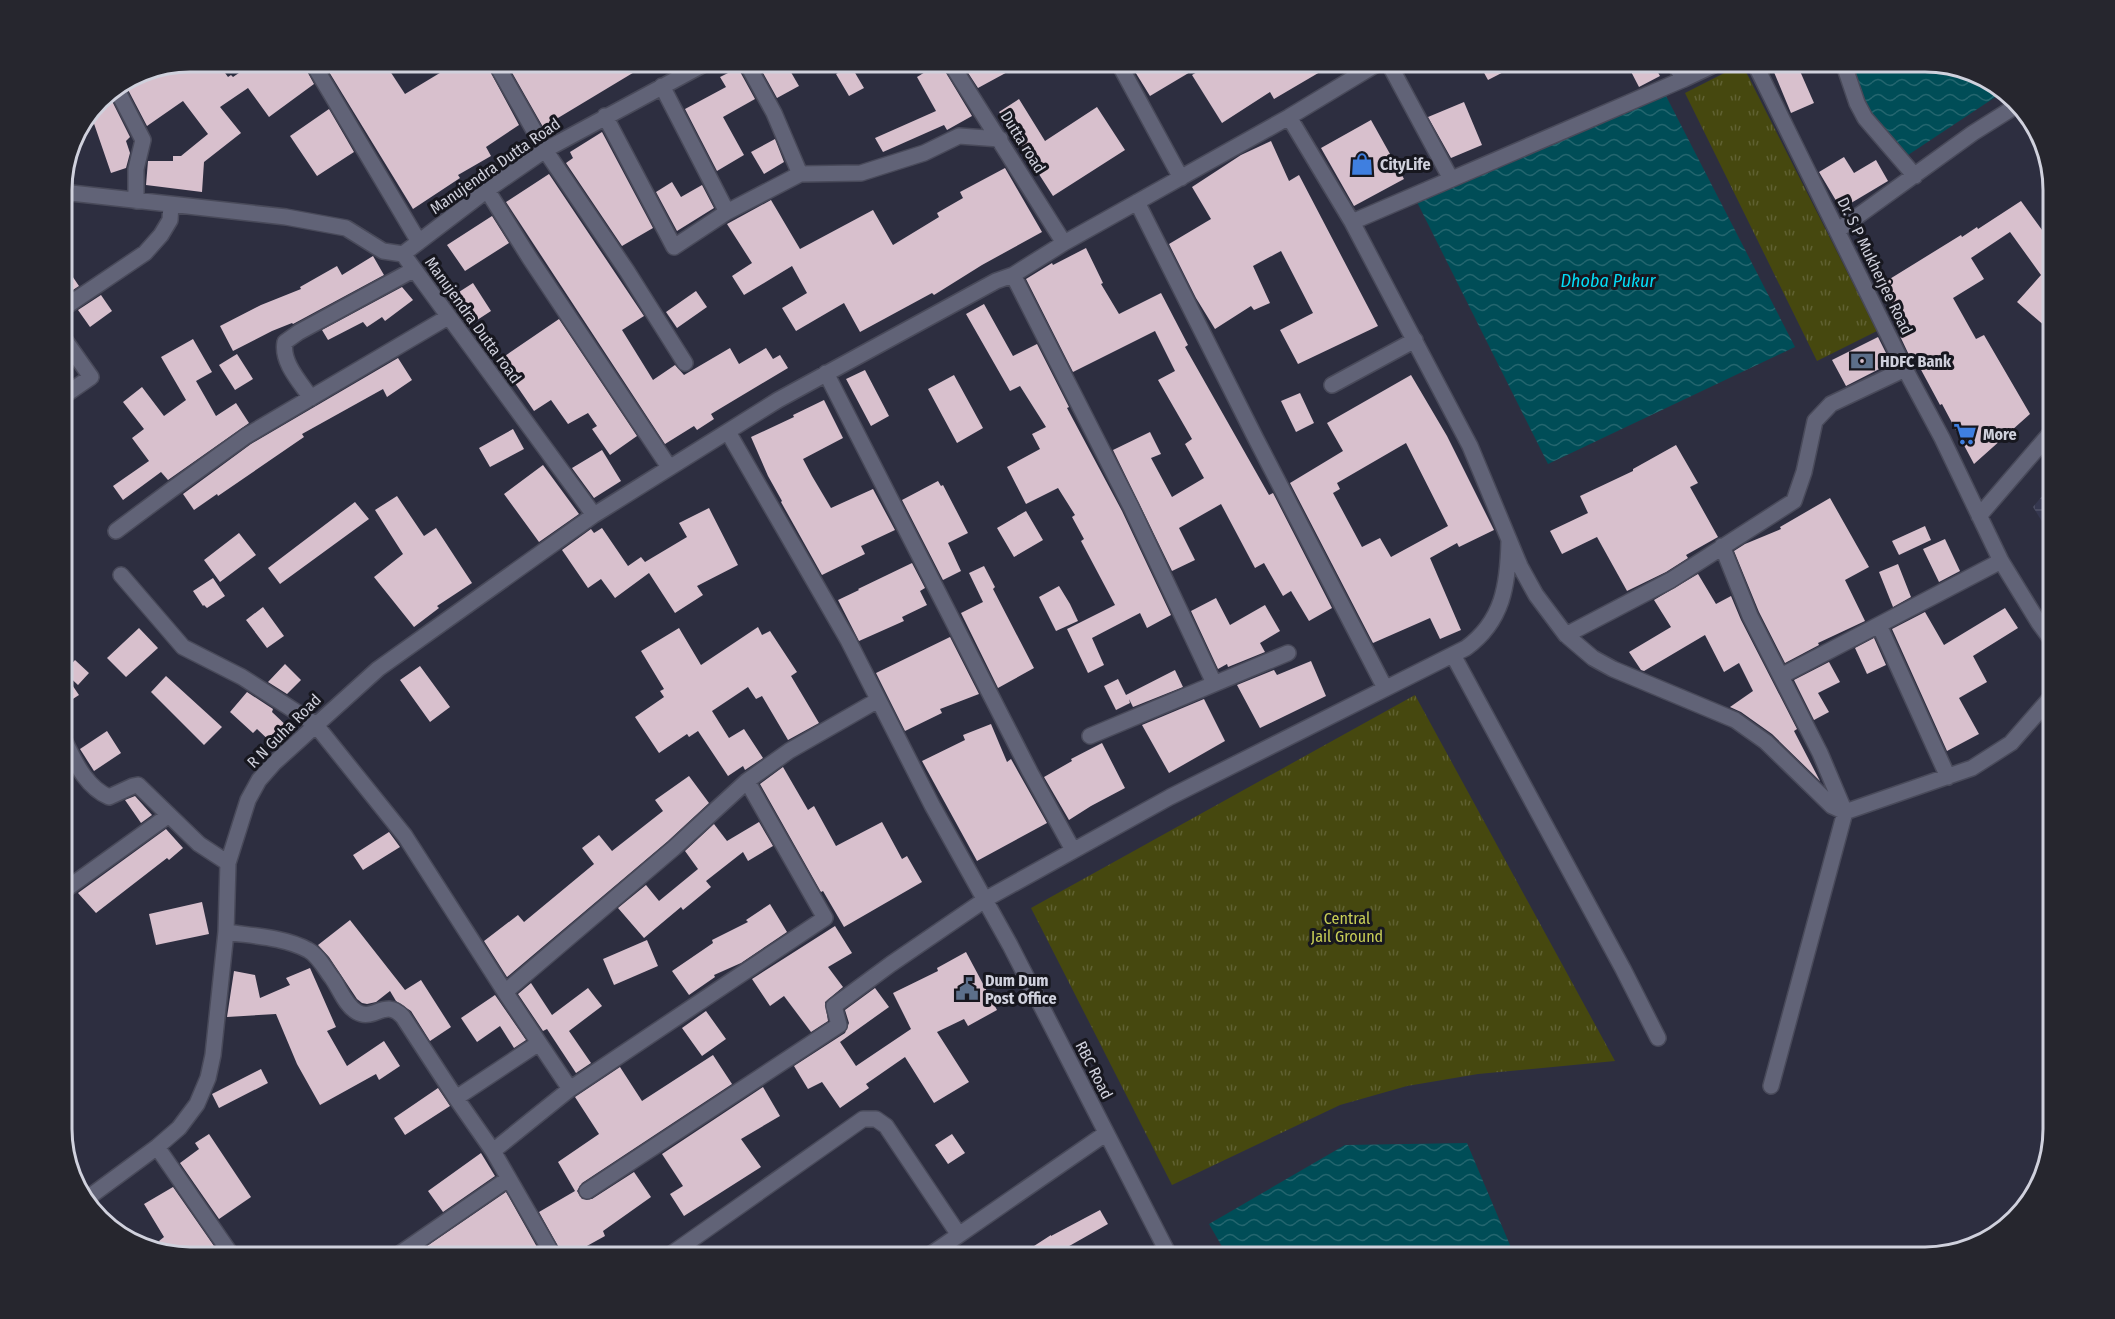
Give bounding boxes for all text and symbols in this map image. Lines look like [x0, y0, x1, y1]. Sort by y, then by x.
street label: Dutta road [997, 108, 1049, 176]
street label: Manujendra Dutta Road [426, 114, 564, 218]
shop icon: CityLife [1349, 151, 1375, 177]
place label: CityLife [1380, 155, 1431, 174]
street label: Dr. S P Mukherjee Road [1834, 194, 1916, 338]
street label: Manujendra Dutta road [421, 253, 525, 387]
water label: Dhoba Pukur [1561, 270, 1656, 292]
bank icon: HDFC Bank [1849, 348, 1875, 374]
place label: HDFC Bank [1880, 352, 1952, 371]
supermarket icon: More [1952, 421, 1978, 447]
place label: More [1983, 425, 2017, 444]
street label: R N Guha Road [243, 690, 325, 772]
park label: Central Jail Ground [1311, 909, 1383, 946]
place label: Dum Dum Post Office [985, 971, 1057, 1008]
public building icon: Dum Dum Post Office [954, 976, 980, 1002]
street label: RBC Road [1071, 1038, 1117, 1102]

